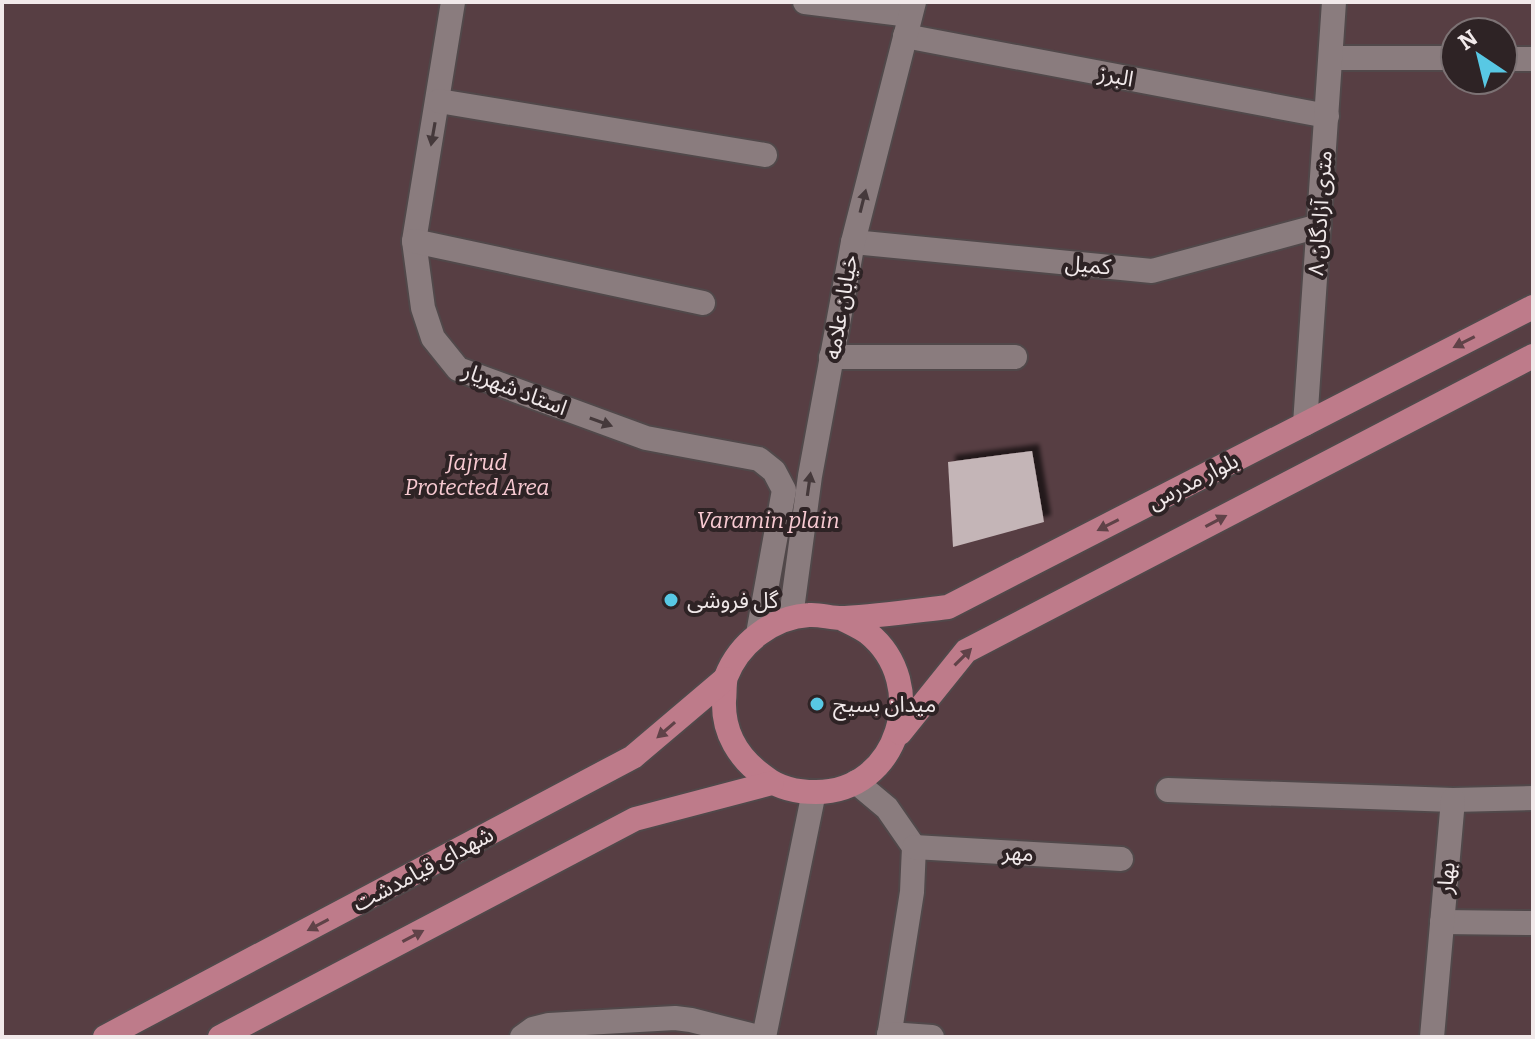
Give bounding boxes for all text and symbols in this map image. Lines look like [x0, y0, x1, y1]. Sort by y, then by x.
north arrow [1439, 16, 1519, 96]
text: N [1453, 24, 1483, 56]
street label: البرز [1095, 59, 1136, 93]
one-way arrow [426, 122, 438, 147]
street label: ۸ متری آزادگان [1302, 149, 1338, 277]
one-way arrow [857, 189, 870, 214]
street label: کمیل [1064, 250, 1113, 281]
street label: خیابان علامه [819, 252, 863, 361]
one-way arrow [1452, 336, 1475, 349]
street label: استاد شهریار [458, 356, 571, 421]
one-way arrow [589, 416, 613, 428]
street label: بلوار مدرس [1143, 447, 1243, 515]
park label: Jajrud Protected Area [405, 449, 549, 501]
one-way arrow [803, 471, 816, 496]
park label: Varamin plain [697, 507, 839, 534]
one-way arrow [1205, 514, 1227, 528]
one-way arrow [1096, 518, 1119, 532]
place label: گل فروشی [687, 587, 779, 614]
marker: گل فروشی [662, 591, 680, 609]
one-way arrow [954, 648, 972, 667]
place label: میدان بسیج [833, 691, 936, 721]
marker: میدان بسیج [808, 695, 826, 713]
one-way arrow [656, 721, 676, 738]
street label: شهدای قیامدشت [348, 821, 498, 917]
street label: مهر [1001, 839, 1034, 867]
street label: بهار [1431, 861, 1461, 896]
one-way arrow [306, 918, 329, 931]
one-way arrow [402, 929, 425, 942]

